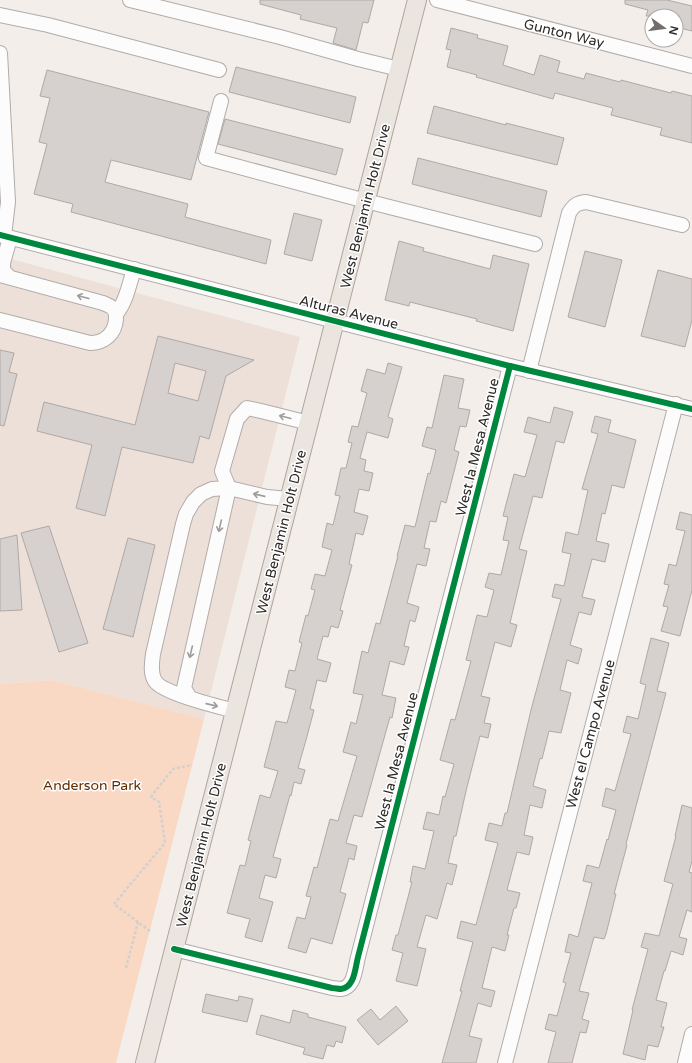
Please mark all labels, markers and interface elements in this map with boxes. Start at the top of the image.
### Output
north arrow [644,8,684,48]
street label: Gunton Way [522,15,606,52]
text: N [666,24,681,36]
street label: West Benjamin Holt Drive [337,122,394,290]
street label: Alturas Avenue [298,292,400,333]
one-way arrow [77,293,90,301]
street label: West la Mesa Avenue [452,376,503,518]
one-way arrow [279,413,292,420]
street label: West Benjamin Holt Drive [253,448,310,616]
one-way arrow [253,490,266,498]
one-way arrow [216,519,224,532]
one-way arrow [187,645,195,658]
street label: West el Campo Avenue [562,658,619,811]
street label: West la Mesa Avenue [371,690,422,832]
one-way arrow [205,702,218,710]
street label: West Benjamin Holt Drive [173,761,230,929]
park label: Anderson Park [43,777,142,794]

